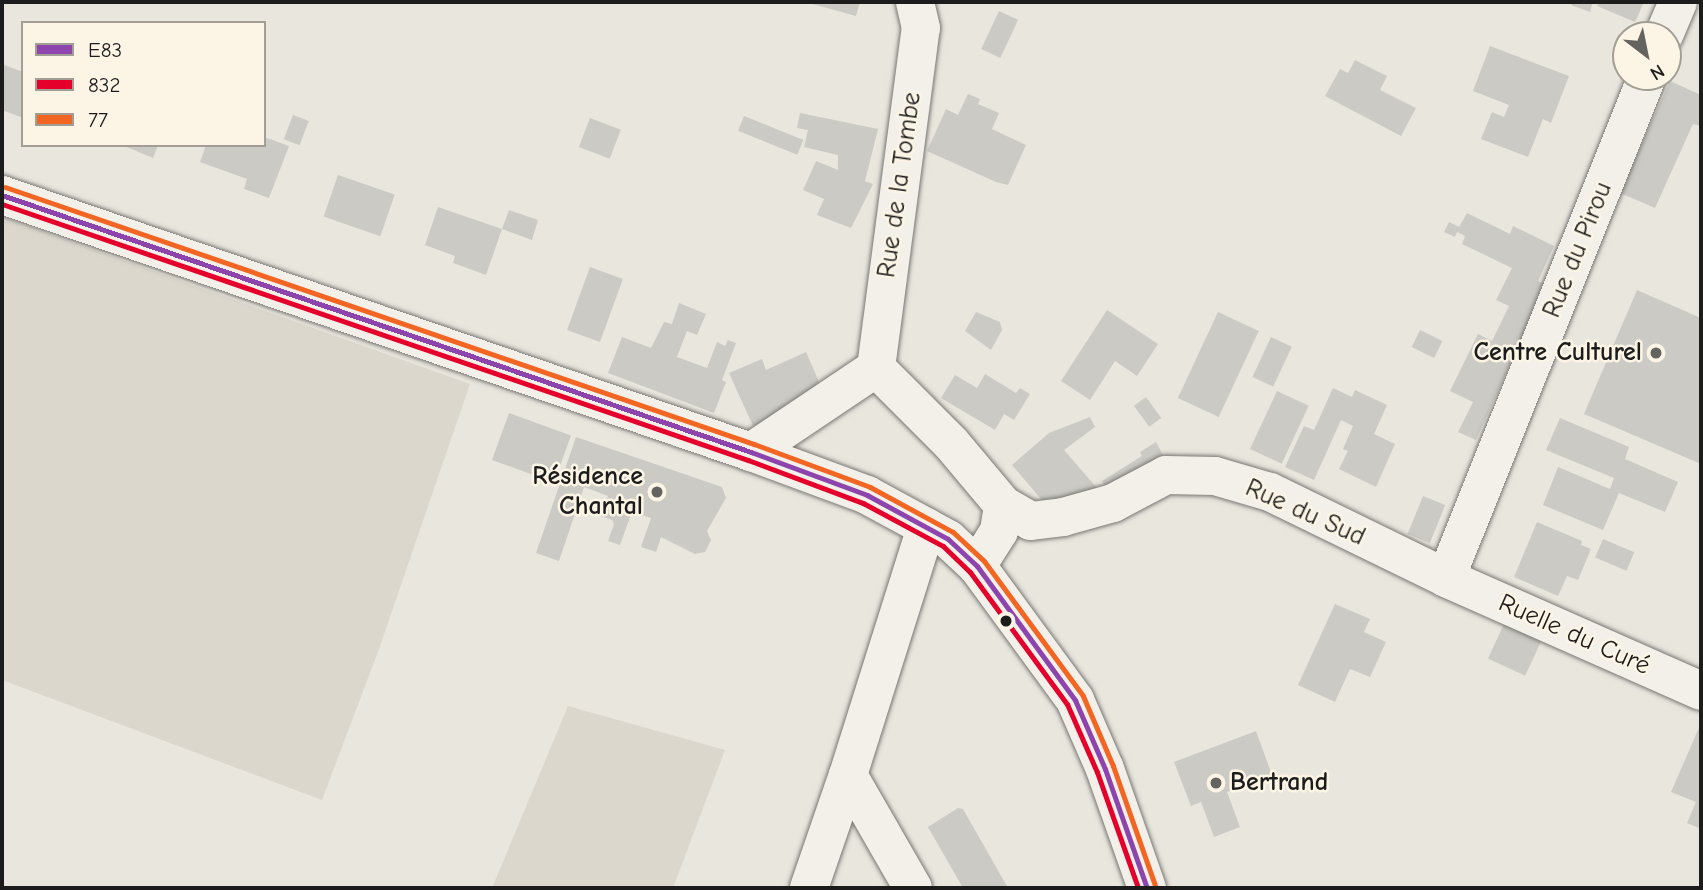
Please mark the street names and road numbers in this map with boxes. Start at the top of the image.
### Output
street label: Rue de la Tombe [872,90,928,280]
street label: Rue du Pirou [1537,178,1619,322]
street label: Rue du Sud [1240,473,1370,553]
street label: Ruelle du Curé [1493,588,1655,682]

